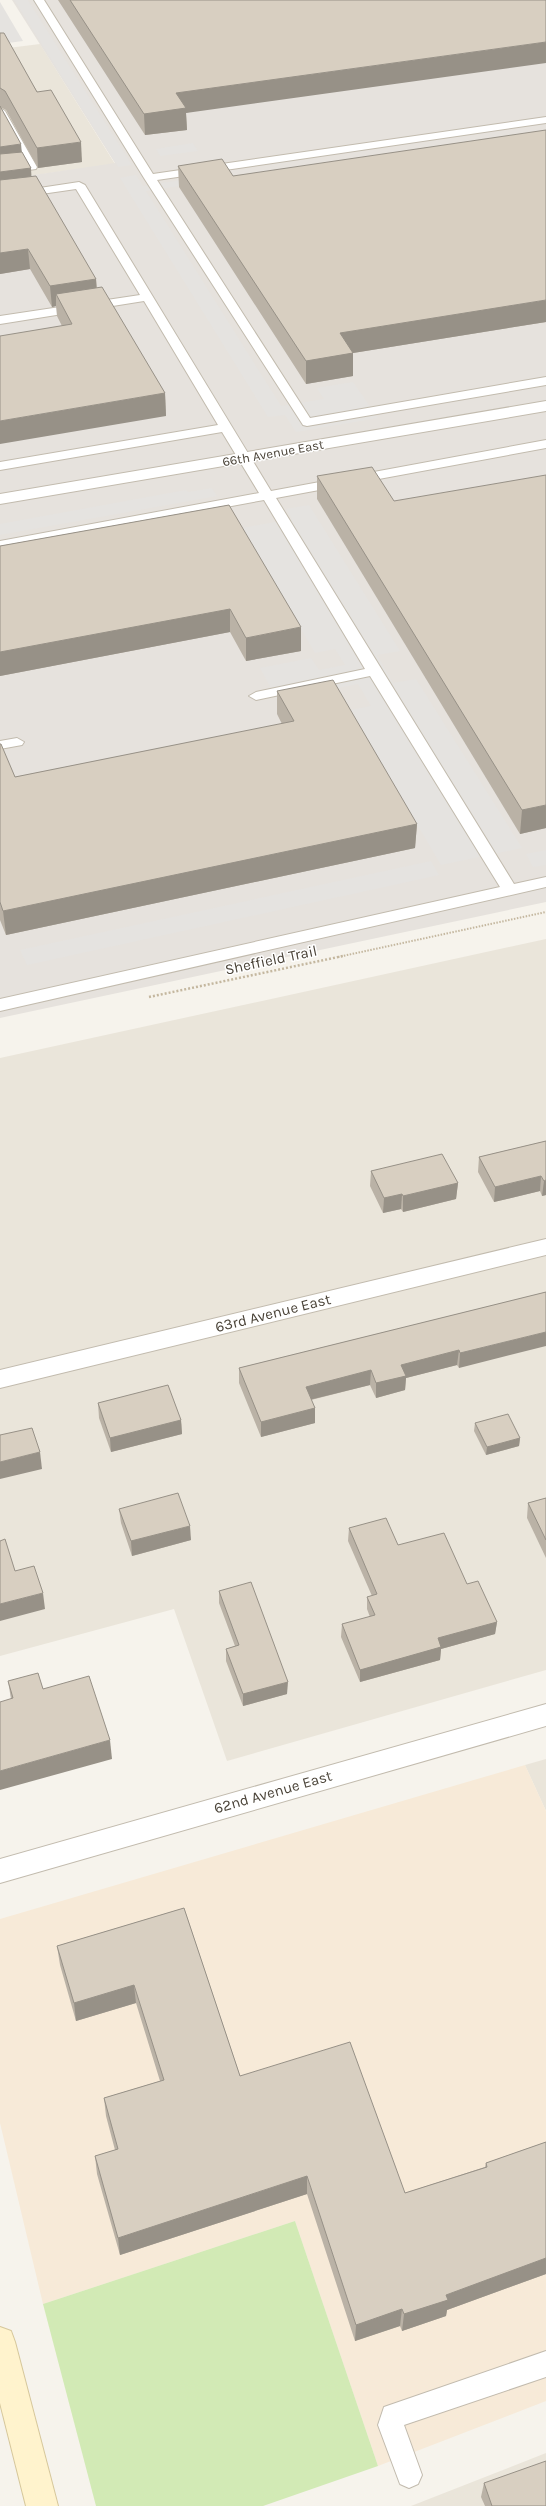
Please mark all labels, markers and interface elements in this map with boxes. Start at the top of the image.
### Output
street label: 66th Avenue East [221,437,325,469]
street label: Sheffield Trail [223,941,319,979]
street label: 63rd Avenue East [213,1290,333,1336]
street label: 62nd Avenue East [212,1766,334,1817]

